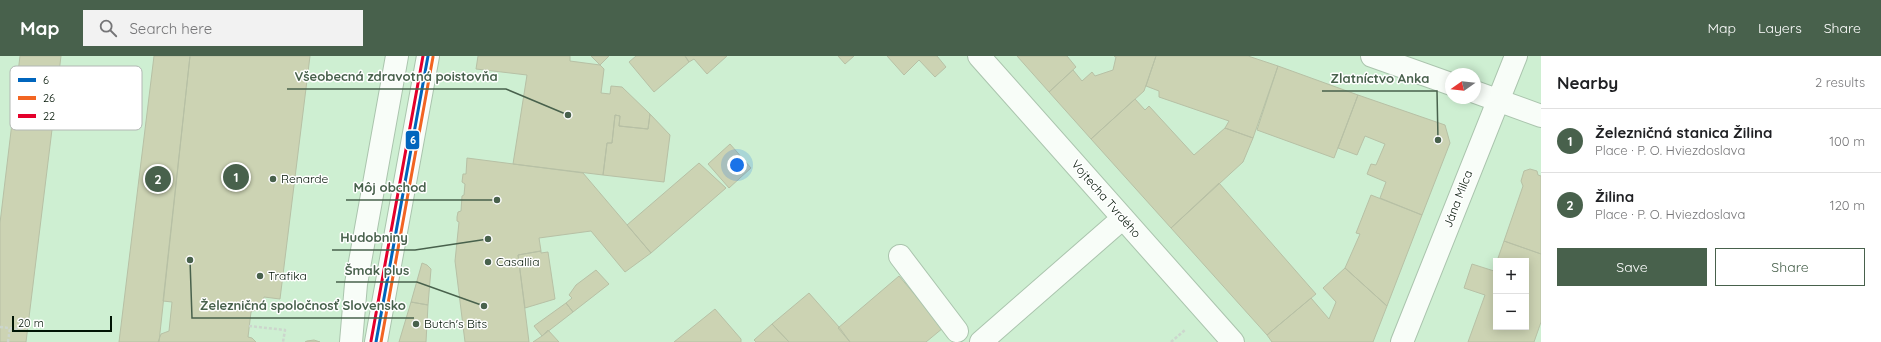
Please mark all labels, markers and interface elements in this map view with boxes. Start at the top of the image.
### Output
search box [83,10,363,46]
text: Map [20,16,59,40]
icon: search [97,17,119,39]
text: Search here [129,19,212,38]
text: Map [1707,19,1736,37]
text: Layers [1758,19,1802,37]
text: Share [1824,19,1861,37]
callout: Všeobecná zdravotná poistovňa [287,64,506,89]
legend [10,66,142,130]
callout: Zlatníctvo Anka [1322,66,1437,91]
text: Všeobecná zdravotná poistovňa [294,68,498,84]
north arrow [1445,68,1481,104]
text: Zlatníctvo Anka [1331,70,1429,86]
text: Nearby [1557,72,1618,93]
text: 6 [43,73,49,87]
text: 2 results [1815,74,1865,90]
text: 26 [43,91,55,105]
text: 22 [43,109,55,123]
text: Železničná stanica Žilina [1595,123,1772,142]
line badge: 6 [405,130,420,150]
text: 6 [410,133,416,147]
text: 1 [1567,133,1573,149]
text: 100 m [1829,133,1865,149]
text: Place · P. O. Hviezdoslava [1595,142,1745,158]
your location [727,155,747,175]
street label: Vojtecha Tvrdého [1068,157,1144,241]
pin: 1 [223,162,249,192]
pin: 2 [145,164,171,194]
street label: Jána Milca [1440,168,1475,230]
place label: Renarde [281,171,329,186]
marker: Renarde [268,174,278,184]
callout: Môj obchod [346,175,435,200]
text: Môj obchod [354,179,426,195]
text: Žilina [1595,187,1634,206]
text: 2 [1566,197,1574,213]
text: 120 m [1830,197,1865,213]
text: Place · P. O. Hviezdoslava [1595,206,1745,222]
callout: Hudobniny [332,225,415,250]
text: Hudobniny [340,229,408,245]
button: Save [1557,248,1707,286]
button: Share [1715,248,1865,286]
place label: Casallia [496,254,539,269]
callout: Šmak plus [336,257,417,282]
marker: Casallia [483,257,493,267]
map controls [1493,258,1529,330]
button: + [1493,258,1529,294]
text: Šmak plus [345,262,409,278]
place label: Trafika [268,268,307,283]
marker: Trafika [255,271,265,281]
callout: Železničná spoločnosť Slovensko [192,293,414,318]
button: − [1493,294,1529,330]
text: Železničná spoločnosť Slovensko [200,297,406,313]
scale bar [12,314,112,333]
text: 20 m [18,316,44,330]
place label: Butch's Bits [424,316,488,331]
marker: Butch's Bits [411,319,421,329]

